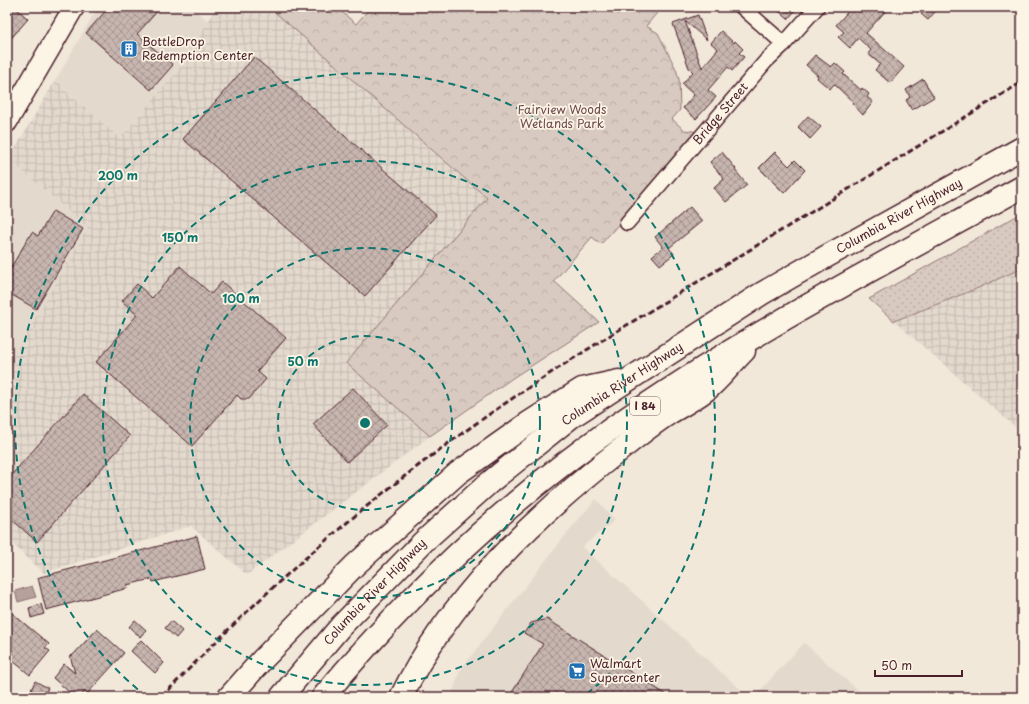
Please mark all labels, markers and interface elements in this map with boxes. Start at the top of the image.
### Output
place label: BottleDrop Redemption Center [142,32,253,64]
building icon: BottleDrop Redemption Center [119,39,139,59]
street label: Bridge Street [688,78,752,148]
park label: Fairview Woods Wetlands Park [517,100,607,132]
text: 200 m [98,166,138,184]
street label: Columbia River Highway [832,173,965,257]
text: 150 m [162,228,198,246]
text: 100 m [222,289,260,307]
street label: Columbia River Highway [557,337,686,429]
text: 50 m [287,352,319,370]
road number: I 84 [630,397,660,415]
centre of rings [358,416,372,430]
street label: Columbia River Highway [319,534,430,648]
scale bar [875,652,962,678]
place label: Walmart Supercenter [590,654,660,686]
text: 50 m [881,656,912,674]
supermarket icon: Walmart Supercenter [567,661,587,681]

